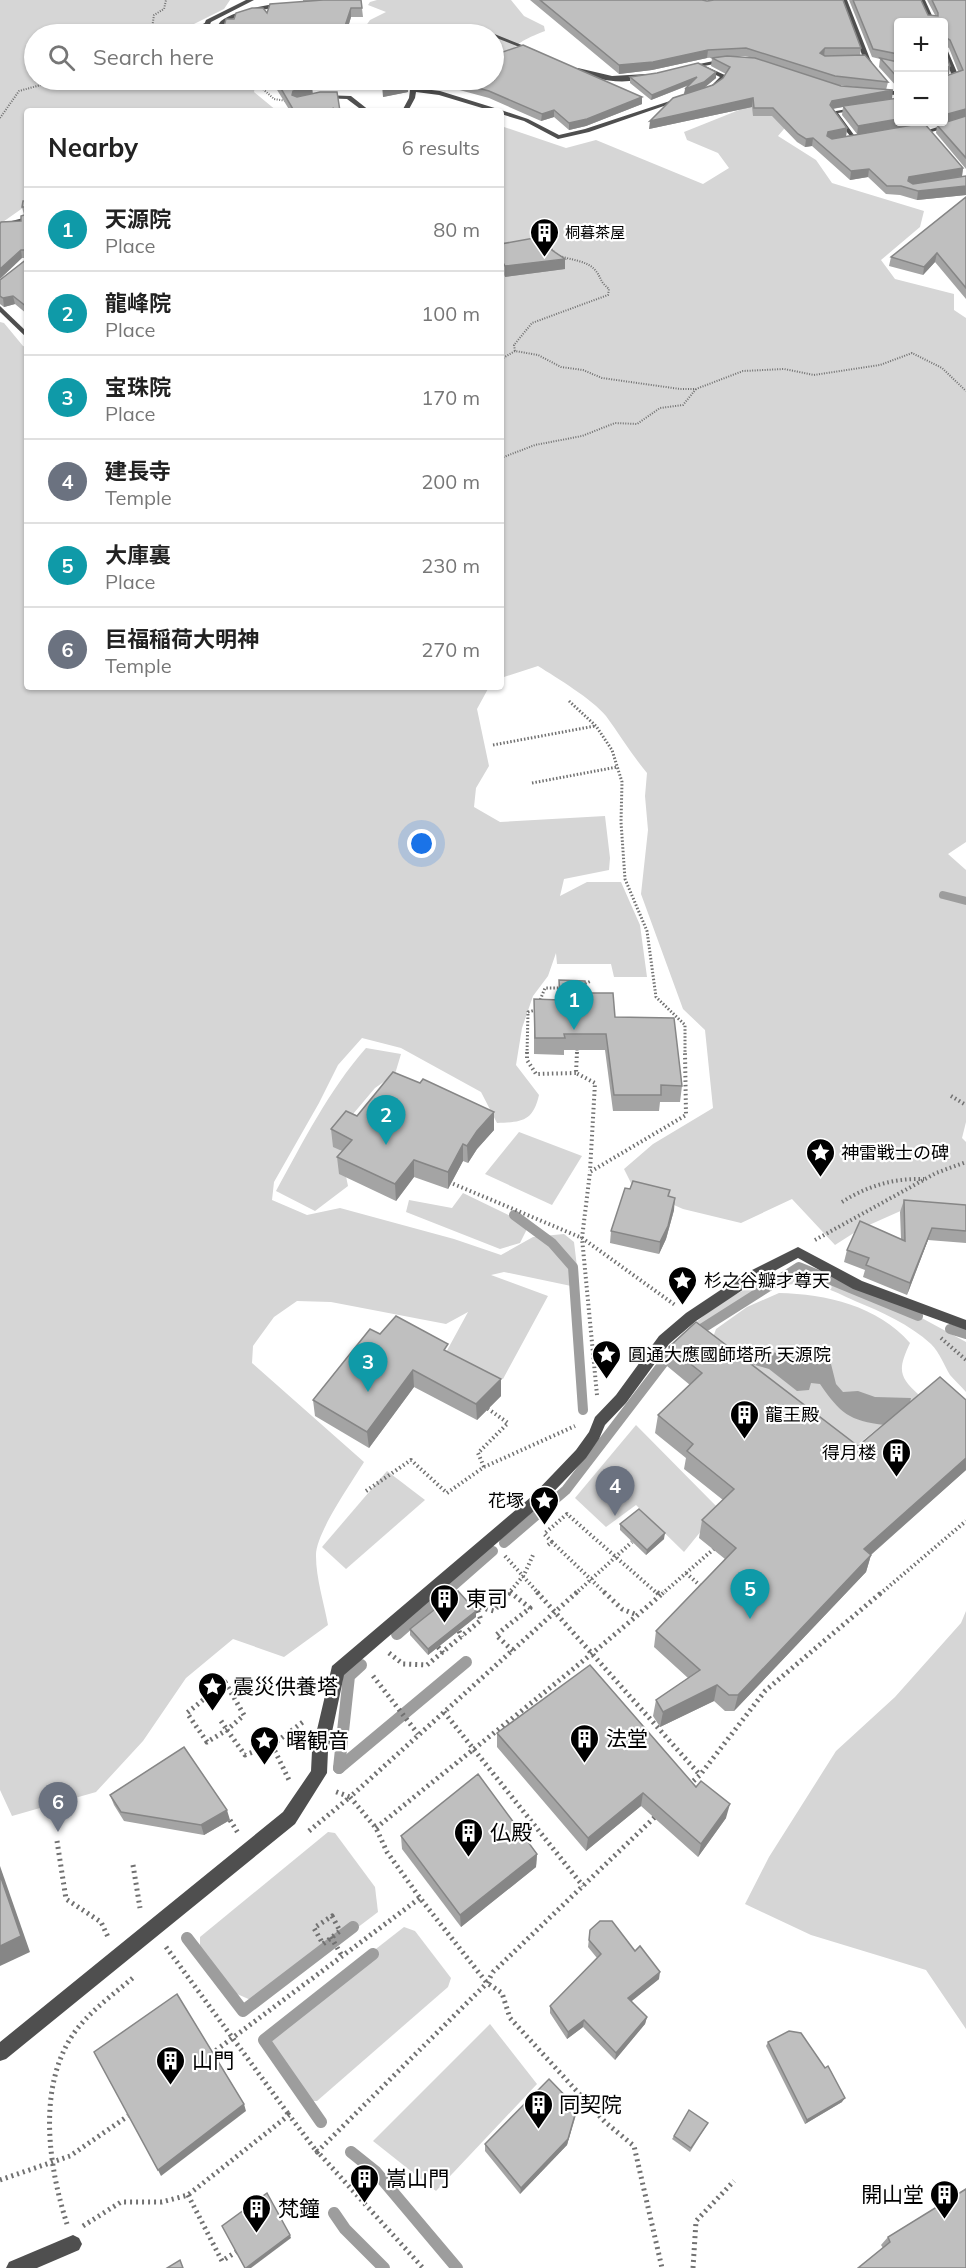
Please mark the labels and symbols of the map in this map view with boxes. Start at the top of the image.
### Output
building icon: 桐暮茶屋 [528,216,560,258]
place label: 桐暮茶屋 [565,223,625,242]
your location [407,829,436,858]
pin: 1 [554,980,594,1030]
pin: 2 [366,1096,406,1145]
place icon: 神雷戦士の碑 [804,1136,836,1178]
place label: 神雷戦士の碑 [841,1141,949,1164]
place icon: 杉之谷瓣才尊天 [667,1264,699,1306]
place label: 杉之谷瓣才尊天 [704,1269,830,1292]
place icon: 圓通大應國師塔所 天源院 [591,1338,623,1380]
pin: 3 [348,1342,388,1392]
place label: 圓通大應國師塔所 天源院 [628,1343,831,1366]
building icon: 龍王殿 [728,1398,760,1440]
place label: 龍王殿 [765,1403,819,1426]
building icon: 得月楼 [881,1436,913,1478]
place label: 得月楼 [822,1441,876,1464]
pin: 4 [596,1466,634,1516]
place icon: 花塚 [529,1484,561,1526]
place label: 花塚 [488,1489,524,1512]
pin: 5 [730,1570,770,1619]
building icon: 東司 [429,1582,461,1624]
place label: 東司 [466,1585,508,1611]
place icon: 震災供養塔 [196,1670,228,1712]
place label: 震災供養塔 [233,1673,338,1699]
building icon: 法堂 [569,1722,601,1764]
place icon: 曙観音 [249,1724,281,1766]
place label: 法堂 [606,1725,648,1751]
place label: 曙観音 [286,1727,349,1753]
pin: 6 [38,1782,78,1832]
building icon: 仏殿 [453,1816,485,1858]
place label: 仏殿 [490,1819,532,1845]
building icon: 山門 [155,2044,187,2086]
place label: 山門 [192,2047,234,2073]
building icon: 同契院 [522,2088,554,2130]
place label: 同契院 [559,2091,622,2117]
building icon: 嵩山門 [349,2162,381,2204]
place label: 嵩山門 [386,2165,449,2191]
building icon: 開山堂 [929,2178,961,2220]
place label: 開山堂 [861,2181,924,2207]
building icon: 梵鐘 [241,2192,273,2234]
place label: 梵鐘 [278,2195,320,2221]

